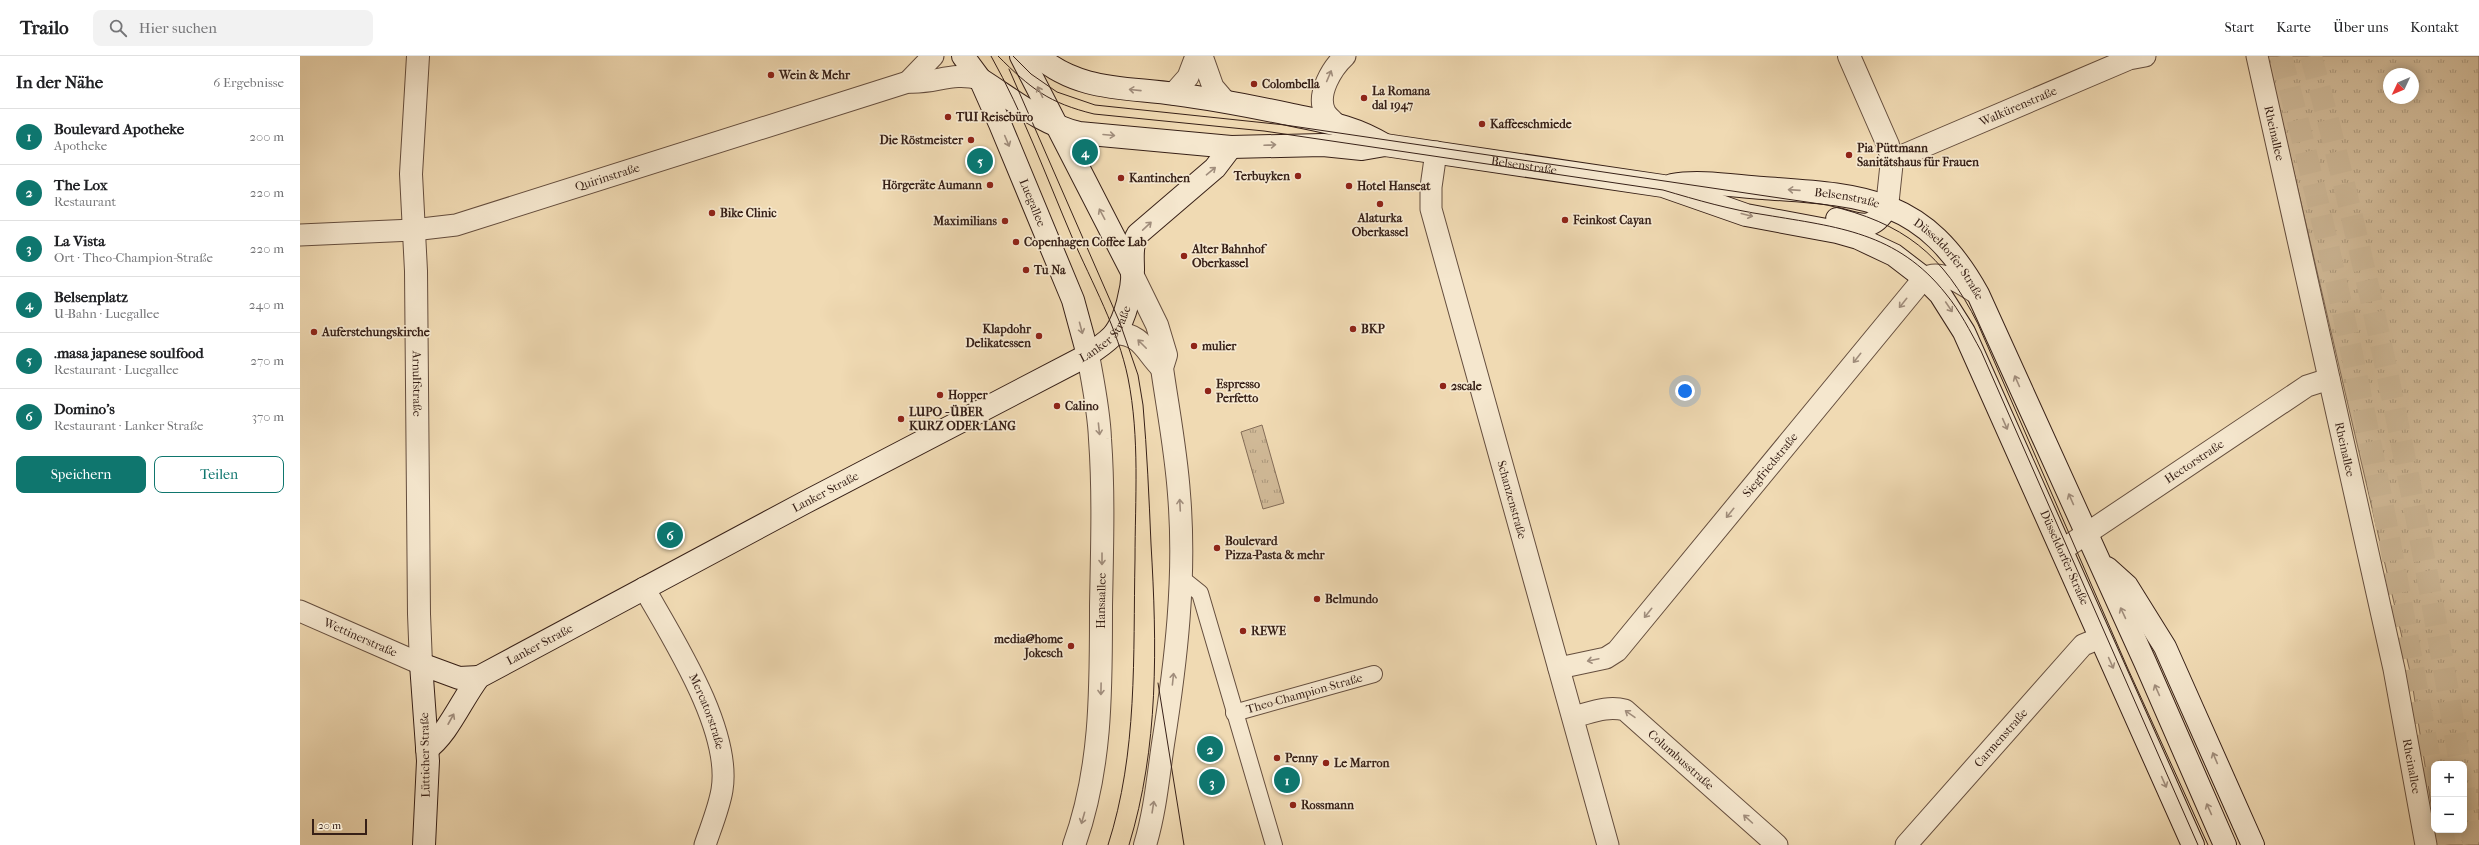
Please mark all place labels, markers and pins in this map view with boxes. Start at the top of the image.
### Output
place label: Wein & Mehr [778,68,851,82]
marker: Wein & Mehr [766,70,776,80]
place label: Colombella [1262,77,1320,91]
marker: Colombella [1249,79,1259,89]
place label: La Romana dal 1947 [1372,84,1430,113]
marker: La Romana dal 1947 [1359,93,1369,103]
place label: TUI Reisebüro [955,110,1033,124]
marker: TUI Reisebüro [943,112,953,122]
place label: Kaffeeschmiede [1490,117,1572,131]
marker: Kaffeeschmiede [1477,119,1487,129]
place label: Die Röstmeister [879,133,964,147]
marker: Die Röstmeister [966,135,976,145]
pin: 4 [1072,137,1098,167]
place label: Pia Püttmann Sanitätshaus für Frauen [1857,141,1980,169]
pin: 5 [967,146,993,176]
marker: Pia Püttmann Sanitätshaus für Frauen [1844,150,1854,160]
place label: Terbuyken [1233,169,1291,184]
place label: Kantinchen [1129,171,1191,185]
marker: Terbuyken [1293,171,1303,181]
marker: Kantinchen [1116,173,1126,183]
place label: Hörgeräte Aumann [882,178,983,193]
place label: Hotel Hanseat [1357,179,1431,193]
marker: Hörgeräte Aumann [985,180,995,190]
marker: Hotel Hanseat [1344,181,1354,191]
marker: Alaturka Oberkassel [1375,199,1385,209]
place label: Bike Clinic [720,206,777,220]
marker: Bike Clinic [707,208,717,218]
place label: Alaturka Oberkassel [1352,211,1409,239]
place label: Feinkost Cayan [1572,213,1652,228]
place label: Maximilians [932,214,998,228]
marker: Feinkost Cayan [1560,215,1570,225]
marker: Maximilians [1000,216,1010,226]
place label: Copenhagen Coffee Lab [1024,235,1147,250]
marker: Copenhagen Coffee Lab [1011,237,1021,247]
place label: Alter Bahnhof Oberkassel [1191,242,1268,270]
marker: Alter Bahnhof Oberkassel [1179,251,1189,261]
place label: Tu Na [1033,263,1066,277]
marker: Tu Na [1021,265,1031,275]
place label: Klapdohr Delikatessen [965,322,1032,350]
place label: BKP [1361,322,1385,336]
marker: BKP [1348,324,1358,334]
place label: Auferstehungskirche [321,325,430,340]
marker: Auferstehungskirche [309,327,319,337]
marker: Klapdohr Delikatessen [1034,331,1044,341]
place label: mulier [1201,339,1237,353]
marker: mulier [1189,341,1199,351]
place label: Espresso Perfetto [1216,377,1260,405]
place label: 2scale [1451,379,1482,393]
marker: 2scale [1438,381,1448,391]
marker: Espresso Perfetto [1203,386,1213,396]
place label: Hopper [948,388,988,403]
marker: Hopper [935,390,945,400]
place label: Calino [1065,399,1099,413]
marker: Calino [1052,401,1062,411]
place label: LUPO - ÜBER KURZ ODER LANG [909,404,1016,433]
marker: LUPO - ÜBER KURZ ODER LANG [896,414,906,424]
pin: 6 [657,520,683,550]
place label: Boulevard Pizza-Pasta & mehr [1225,534,1326,562]
marker: Boulevard Pizza-Pasta & mehr [1212,543,1222,553]
place label: Belmundo [1325,592,1378,606]
marker: Belmundo [1312,594,1322,604]
place label: REWE [1251,624,1287,638]
marker: REWE [1238,626,1248,636]
place label: media@home Jokesch [993,632,1063,661]
marker: media@home Jokesch [1066,641,1076,651]
pin: 2 [1197,734,1223,764]
place label: Penny [1285,751,1318,766]
marker: Penny [1272,753,1282,763]
place label: Le Marron [1334,756,1390,770]
marker: Le Marron [1321,758,1331,768]
pin: 1 [1274,765,1300,795]
pin: 3 [1199,767,1225,797]
place label: Rossmann [1301,798,1355,812]
marker: Rossmann [1288,800,1298,810]

